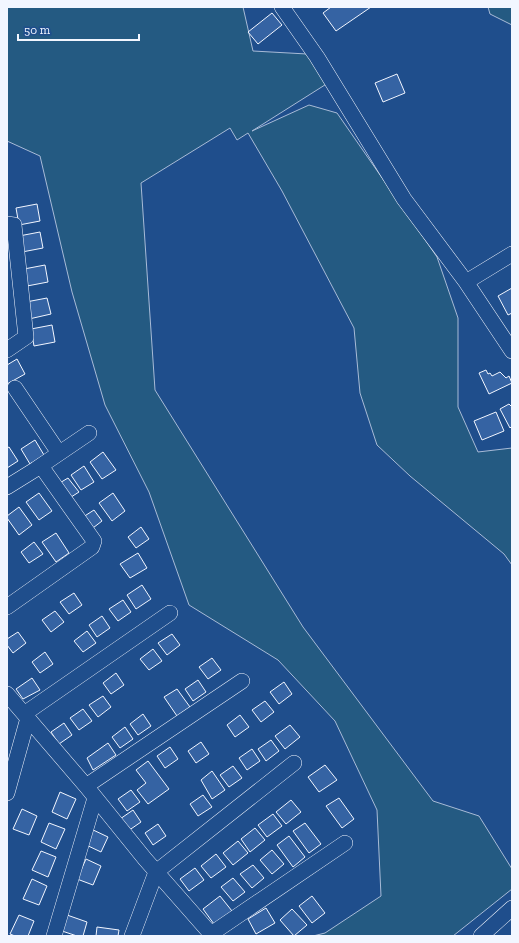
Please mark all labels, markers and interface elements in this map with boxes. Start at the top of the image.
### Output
scale bar [18,16,139,42]
text: 50 m [24,23,51,37]

